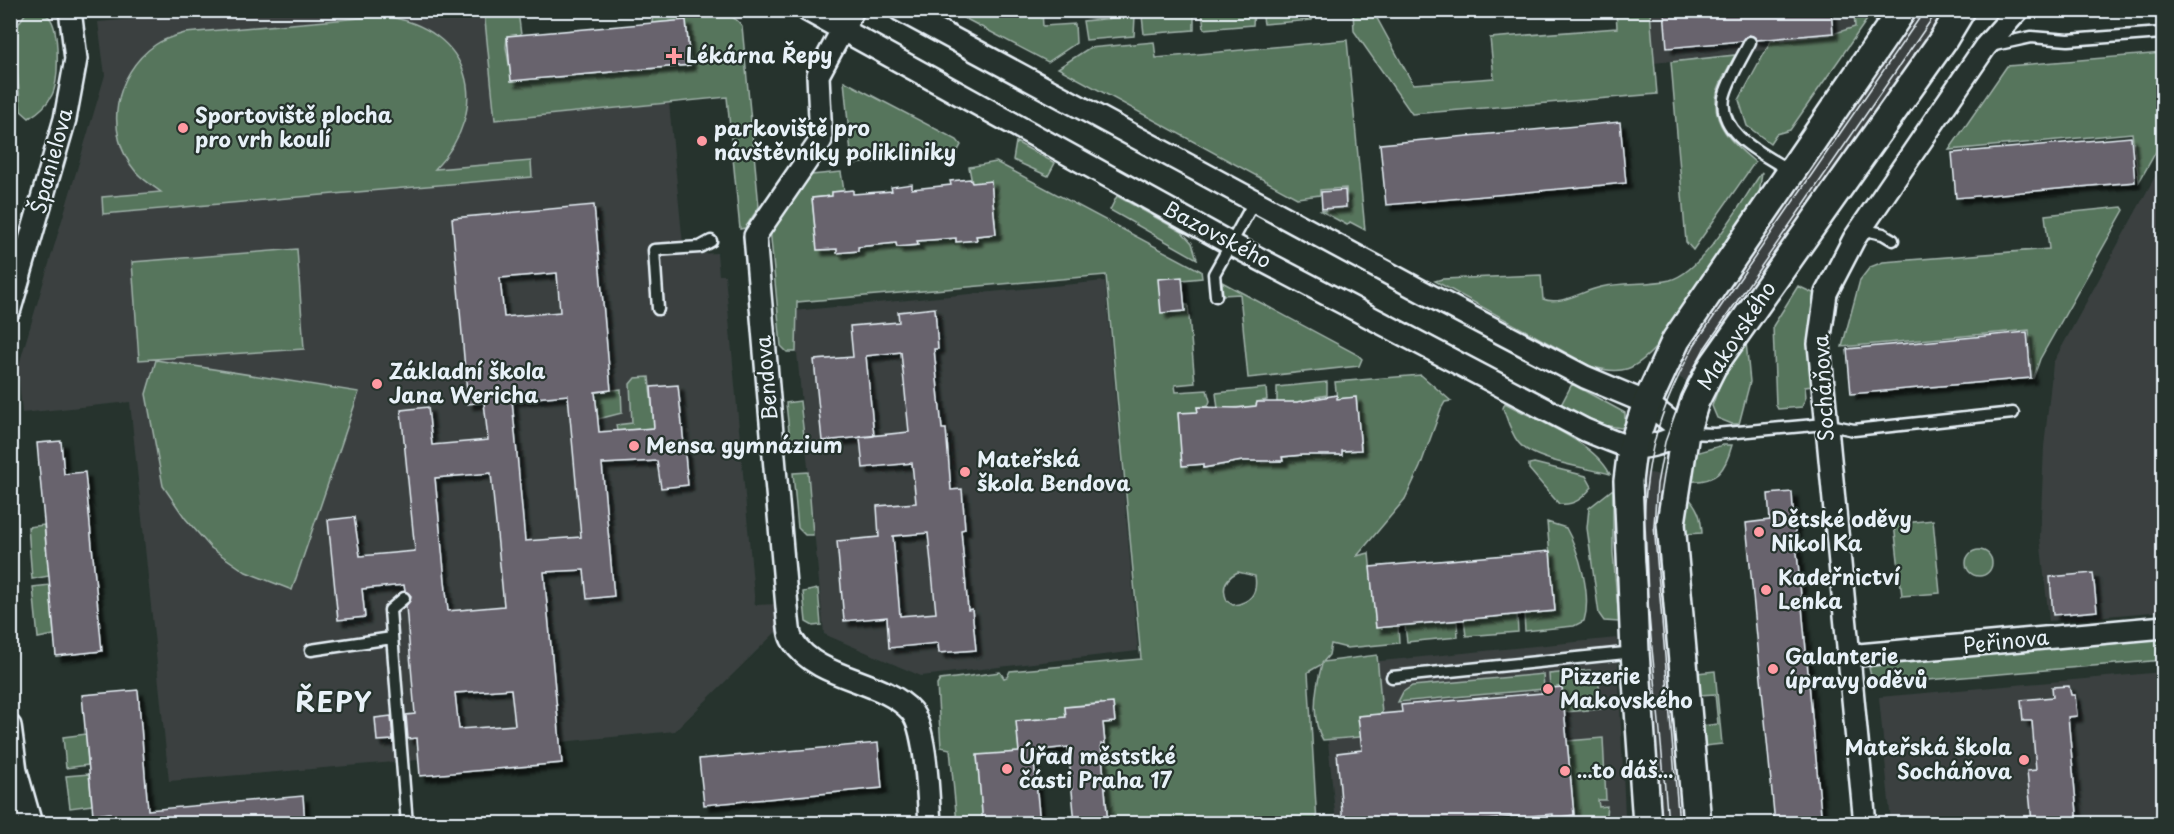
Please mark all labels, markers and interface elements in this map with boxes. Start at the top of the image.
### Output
place label: Lékárna Řepy [686,38,833,70]
marker: Lékárna Řepy [667,49,681,63]
place label: Sportoviště plocha pro vrh koulí [195,98,392,154]
street label: Španielova [21,104,80,217]
place label: parkoviště pro návštěvníky polikliniky [714,111,956,167]
marker: Sportoviště plocha pro vrh koulí [176,121,190,135]
marker: parkoviště pro návštěvníky polikliniky [695,134,709,148]
street label: Bazovského [1158,191,1278,275]
street label: Makovského [1688,274,1783,396]
street label: Bendova [745,334,785,422]
street label: Socháňova [1803,334,1841,442]
place label: Základní škola Jana Wericha [389,354,545,410]
marker: Základní škola Jana Wericha [370,377,384,391]
place label: Mensa gymnázium [646,428,843,460]
marker: Mensa gymnázium [627,439,641,453]
place label: Mateřská škola Bendova [977,442,1131,498]
marker: Mateřská škola Bendova [958,465,972,479]
place label: Dětské oděvy Nikol Ka [1771,502,1912,558]
marker: Dětské oděvy Nikol Ka [1752,525,1766,539]
place label: Kadeřnictví Lenka [1778,560,1901,616]
marker: Kadeřnictví Lenka [1759,583,1773,597]
street label: Peřinova [1961,620,2050,660]
place label: Galanterie úpravy oděvů [1785,639,1928,695]
place label: Pizzerie Makovského [1560,659,1693,715]
marker: Galanterie úpravy oděvů [1766,662,1780,676]
district label: ŘEPY [295,680,373,721]
marker: Pizzerie Makovského [1541,682,1555,696]
place label: Mateřská škola Socháňova [1845,730,2013,786]
place label: Úřad měststké části Praha 17 [1019,739,1176,795]
place label: …to dáš… [1577,753,1673,785]
marker: Mateřská škola Socháňova [2017,753,2031,767]
marker: Úřad měststké části Praha 17 [1000,762,1014,776]
marker: …to dáš… [1558,764,1572,778]

